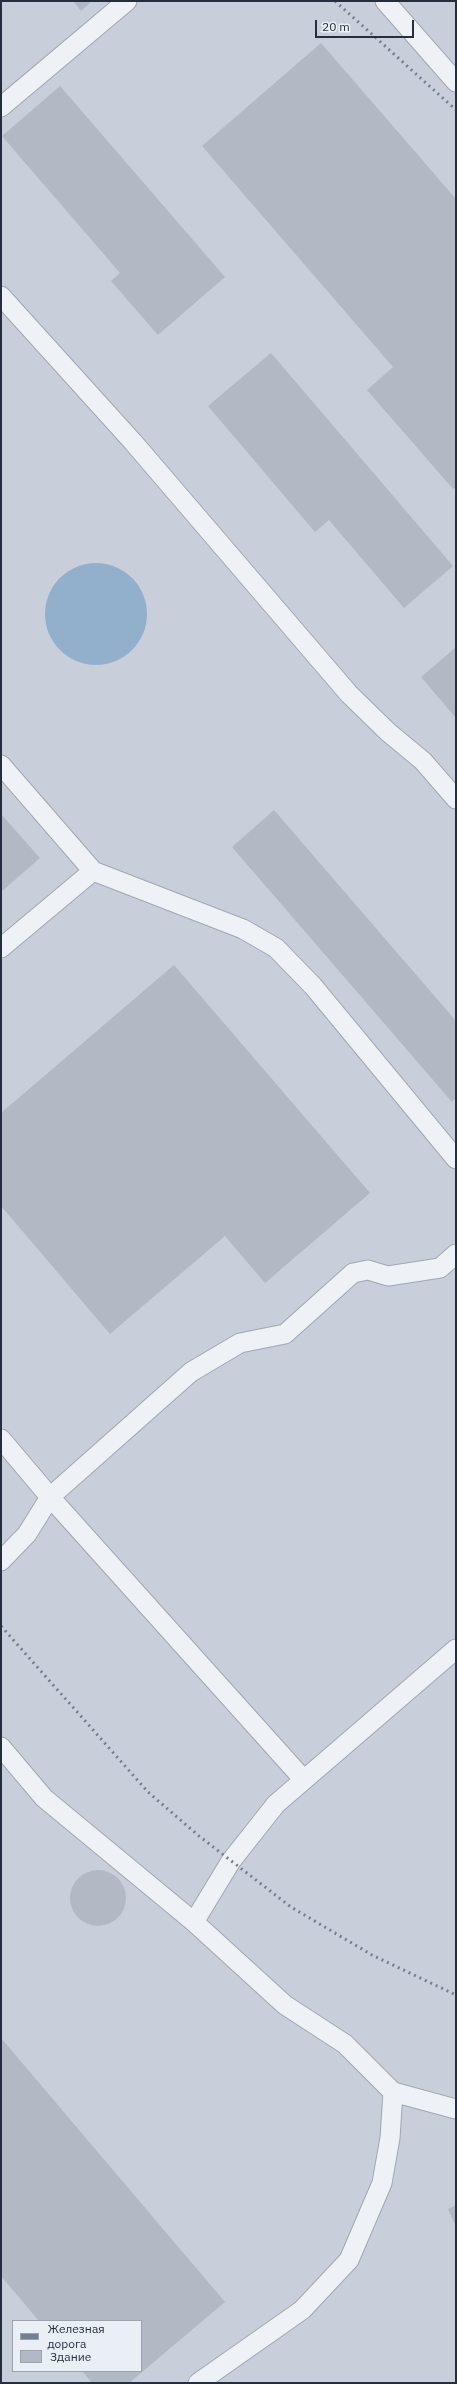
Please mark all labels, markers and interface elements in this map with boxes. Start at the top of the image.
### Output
scale bar [317,12,416,38]
text: 20 m [322,19,350,34]
legend [12,2320,142,2372]
text: Железная дорога [47,2321,105,2351]
text: Здание [50,2349,91,2364]

